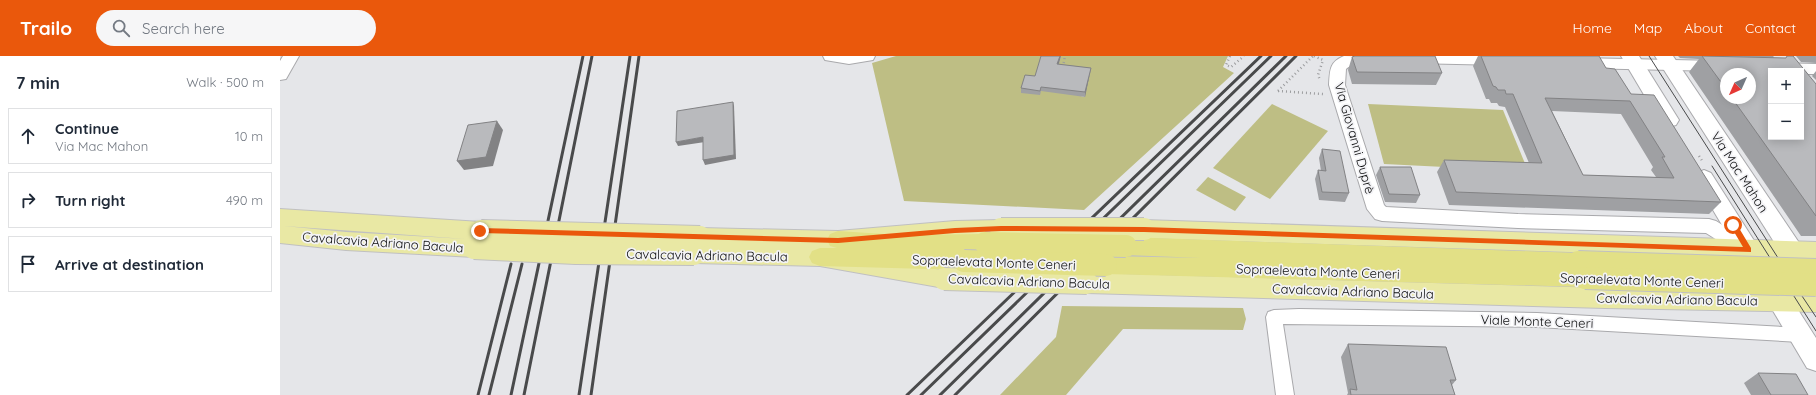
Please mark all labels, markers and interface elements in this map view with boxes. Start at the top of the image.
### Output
search box [96,10,376,46]
text: Trailo [20,16,72,40]
icon: search [110,17,132,39]
text: Search here [142,19,225,38]
text: Home [1573,19,1612,37]
text: Map [1634,19,1662,37]
text: About [1684,19,1723,37]
text: Contact [1745,19,1796,37]
north arrow [1720,68,1756,104]
map controls [1768,68,1804,140]
button: + [1768,68,1804,104]
text: 7 min [16,72,60,93]
text: Walk · 500 m [186,74,264,90]
street label: Via Giovanni Duprè [1331,80,1379,196]
button: − [1768,104,1804,140]
text: Continue [55,119,119,138]
icon: ahead [17,125,39,147]
text: 10 m [235,128,263,144]
street label: Via Mac Mahon [1708,129,1772,215]
text: Via Mac Mahon [55,138,148,154]
icon: right [17,189,39,211]
text: Turn right [55,191,126,210]
text: 490 m [226,192,263,208]
route start [1724,216,1742,234]
route end [471,222,489,240]
street label: Cavalcavia Adriano Bacula [302,228,464,256]
street label: Cavalcavia Adriano Bacula [626,246,788,264]
street label: Sopraelevata Monte Ceneri [912,251,1076,273]
icon: arrive [17,253,39,275]
text: Arrive at destination [55,255,204,274]
street label: Sopraelevata Monte Ceneri [1236,260,1400,282]
street label: Sopraelevata Monte Ceneri [1560,269,1724,291]
street label: Cavalcavia Adriano Bacula [948,270,1110,292]
street label: Cavalcavia Adriano Bacula [1272,280,1434,302]
street label: Cavalcavia Adriano Bacula [1596,290,1758,308]
street label: Viale Monte Ceneri [1480,311,1594,331]

